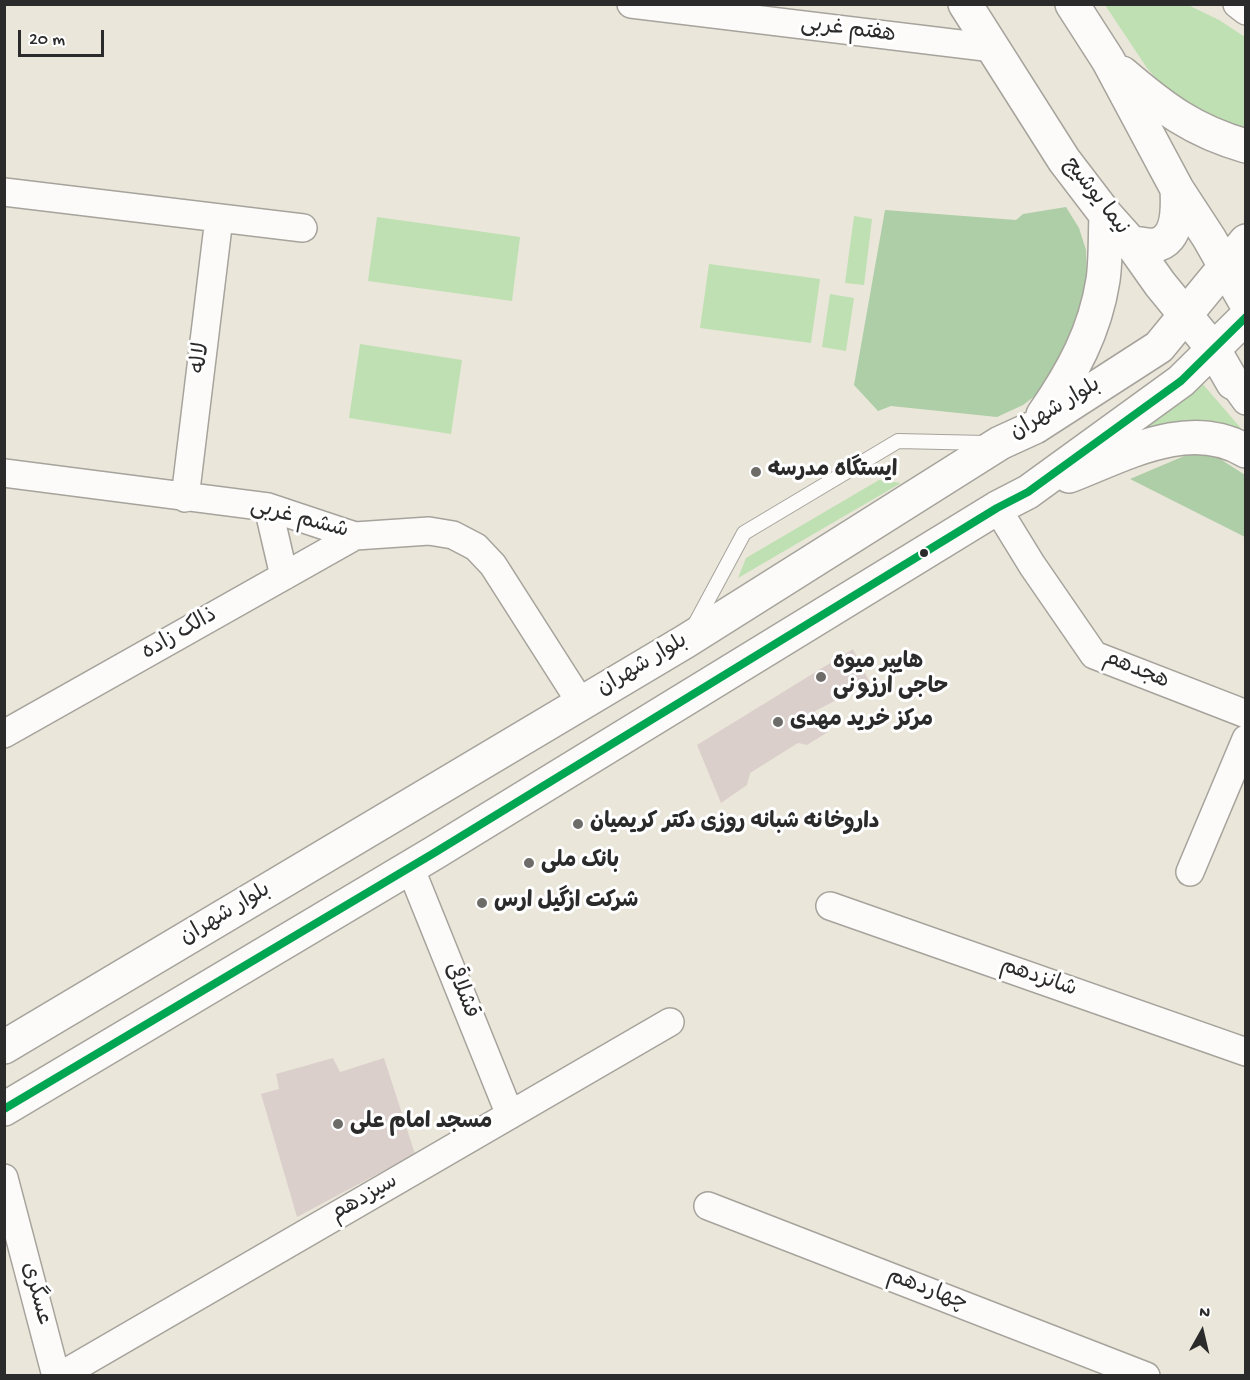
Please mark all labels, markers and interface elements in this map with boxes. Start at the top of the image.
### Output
street label: هفتم غربی [799,12,897,50]
scale bar [21,18,106,56]
text: 20 m [29,30,65,51]
street label: نیما یوشیج [1056,153,1134,241]
street label: لاله [187,341,217,375]
street label: بلوار شهران [1006,373,1106,447]
place label: ایستگاه مدرسه [768,459,897,485]
marker: ایستگاه مدرسه [749,465,763,479]
street label: ششم غربی [247,494,351,546]
unlabelled marker [918,547,930,559]
street label: ذالک زاده [138,603,222,667]
street label: بلوار شهران [593,629,693,703]
street label: هجدهم [1099,646,1173,696]
place label: هایپر میوه حاجی ارزونی [833,651,948,702]
marker: هایپر میوه حاجی ارزونی [814,670,828,684]
place label: مرکز خرید مهدی [790,709,933,735]
marker: مرکز خرید مهدی [771,715,785,729]
place label: داروخانه شبانه روزی دکتر کریمیان [590,811,880,837]
marker: داروخانه شبانه روزی دکتر کریمیان [571,817,585,831]
place label: بانک ملی [541,850,619,876]
marker: بانک ملی [522,856,536,870]
street label: بلوار شهران [176,878,276,952]
place label: شرکت ازگیل ارس [494,890,638,916]
marker: شرکت ازگیل ارس [475,896,489,910]
street label: شانزدهم [996,954,1080,1004]
street label: قشلاقی [437,959,483,1023]
place label: مسجد امام علی [350,1111,492,1137]
marker: مسجد امام علی [331,1117,345,1131]
street label: سیزدهم [327,1169,403,1229]
street label: عسگری [14,1260,56,1328]
street label: چهاردهم [883,1264,971,1318]
north arrow [1172,1302,1232,1362]
text: N [1198,1304,1211,1324]

